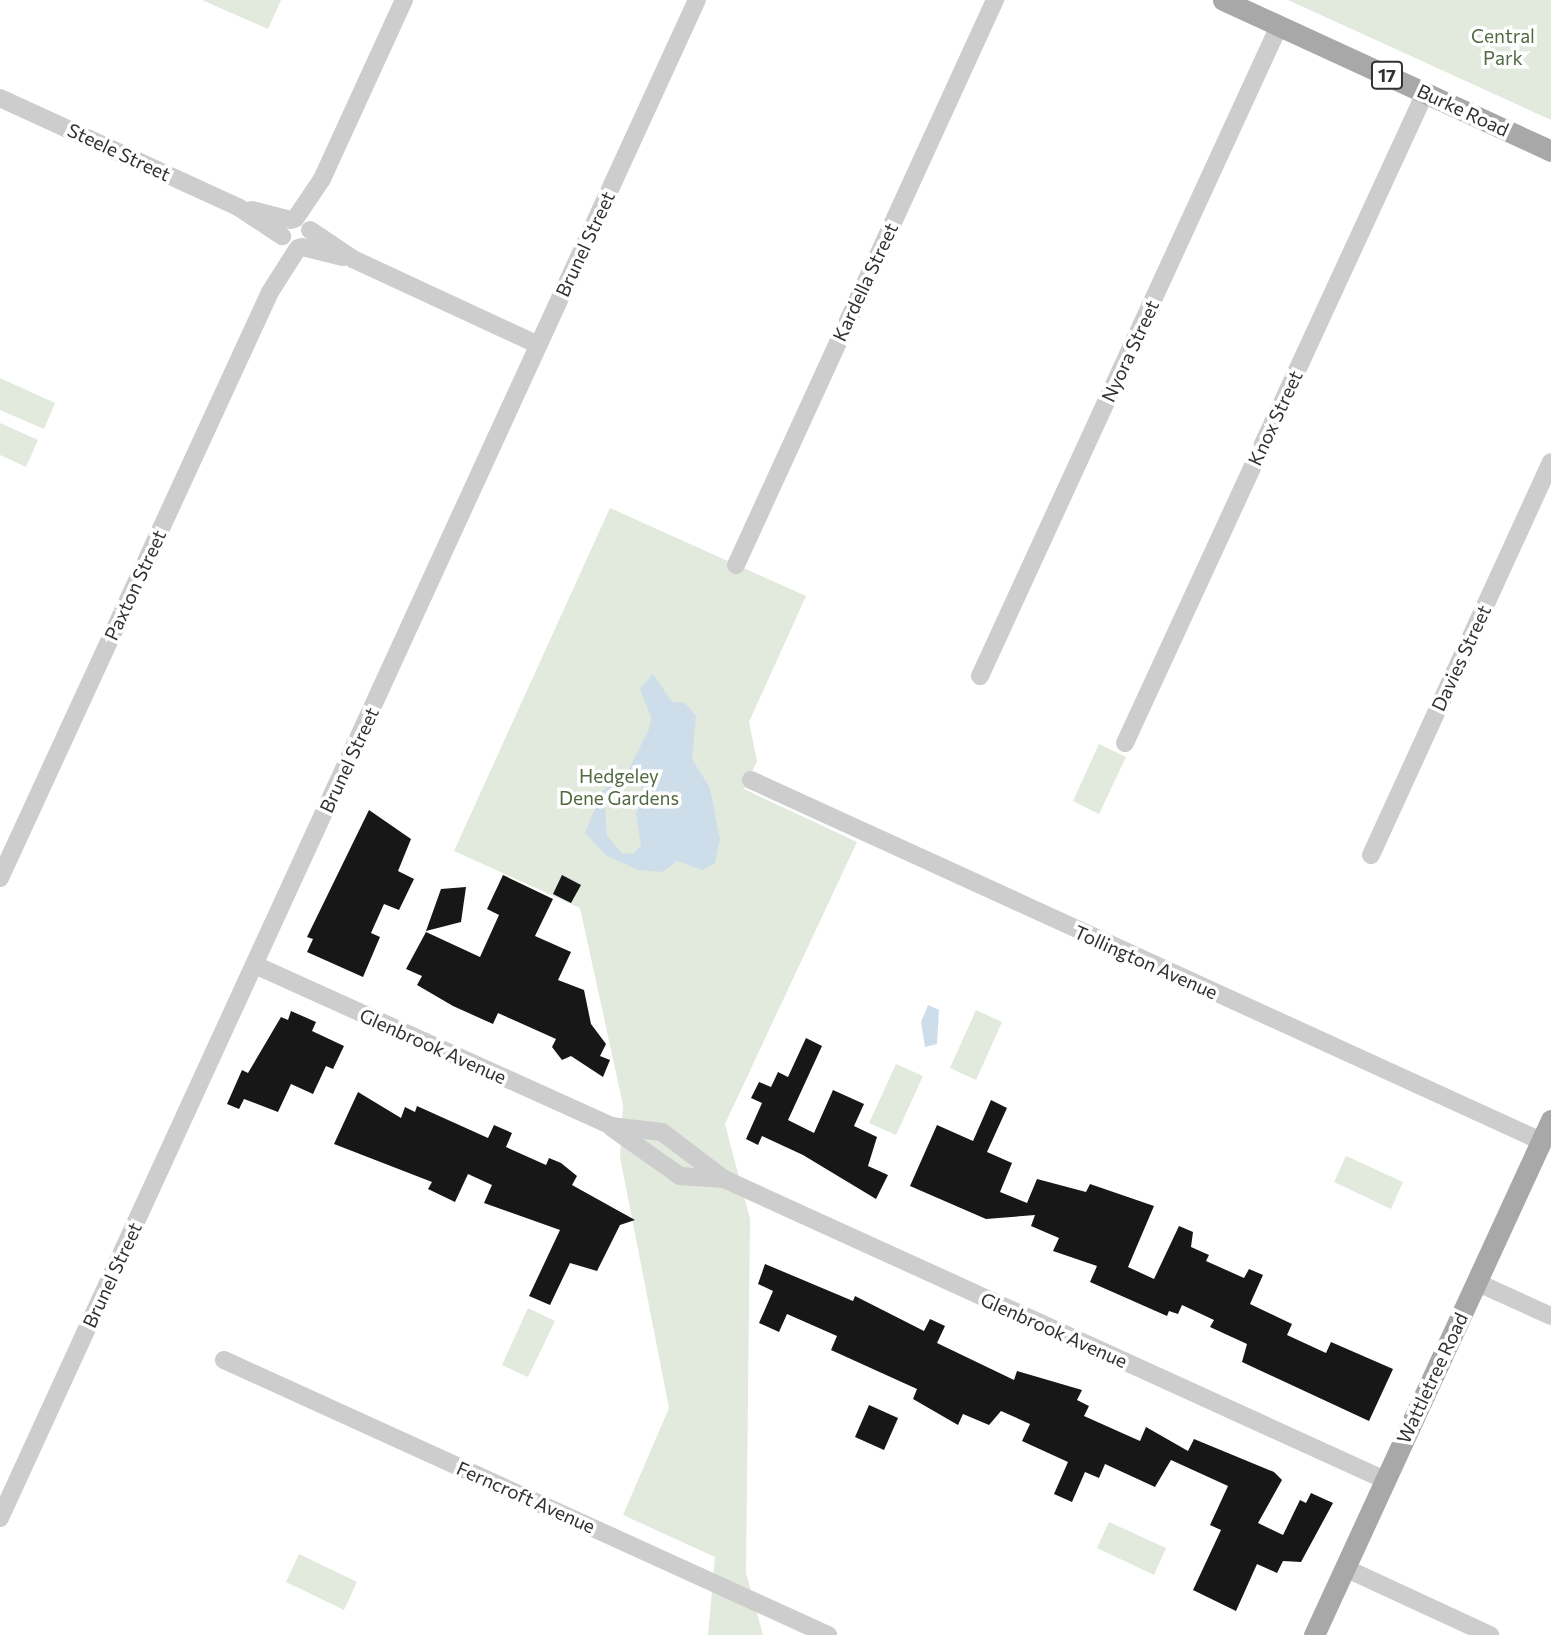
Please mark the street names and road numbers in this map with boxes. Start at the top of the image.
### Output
road number: 17 [1370,60,1404,90]
street label: Burke Road [1414,79,1512,141]
street label: Steele Street [64,118,174,186]
street label: Brunel Street [551,188,619,300]
street label: Kardella Street [828,219,902,345]
street label: Nyora Street [1096,296,1164,406]
street label: Knox Street [1243,367,1307,469]
street label: Paxton Street [99,526,171,644]
street label: Davies Street [1427,601,1495,715]
street label: Brunel Street [315,704,383,816]
street label: Tollington Avenue [1071,920,1221,1004]
street label: Glenbrook Avenue [356,1003,510,1089]
street label: Brunel Street [78,1219,146,1331]
street label: Glenbrook Avenue [977,1287,1131,1373]
street label: Wattletree Road [1392,1309,1472,1447]
street label: Ferncroft Avenue [453,1456,599,1538]

